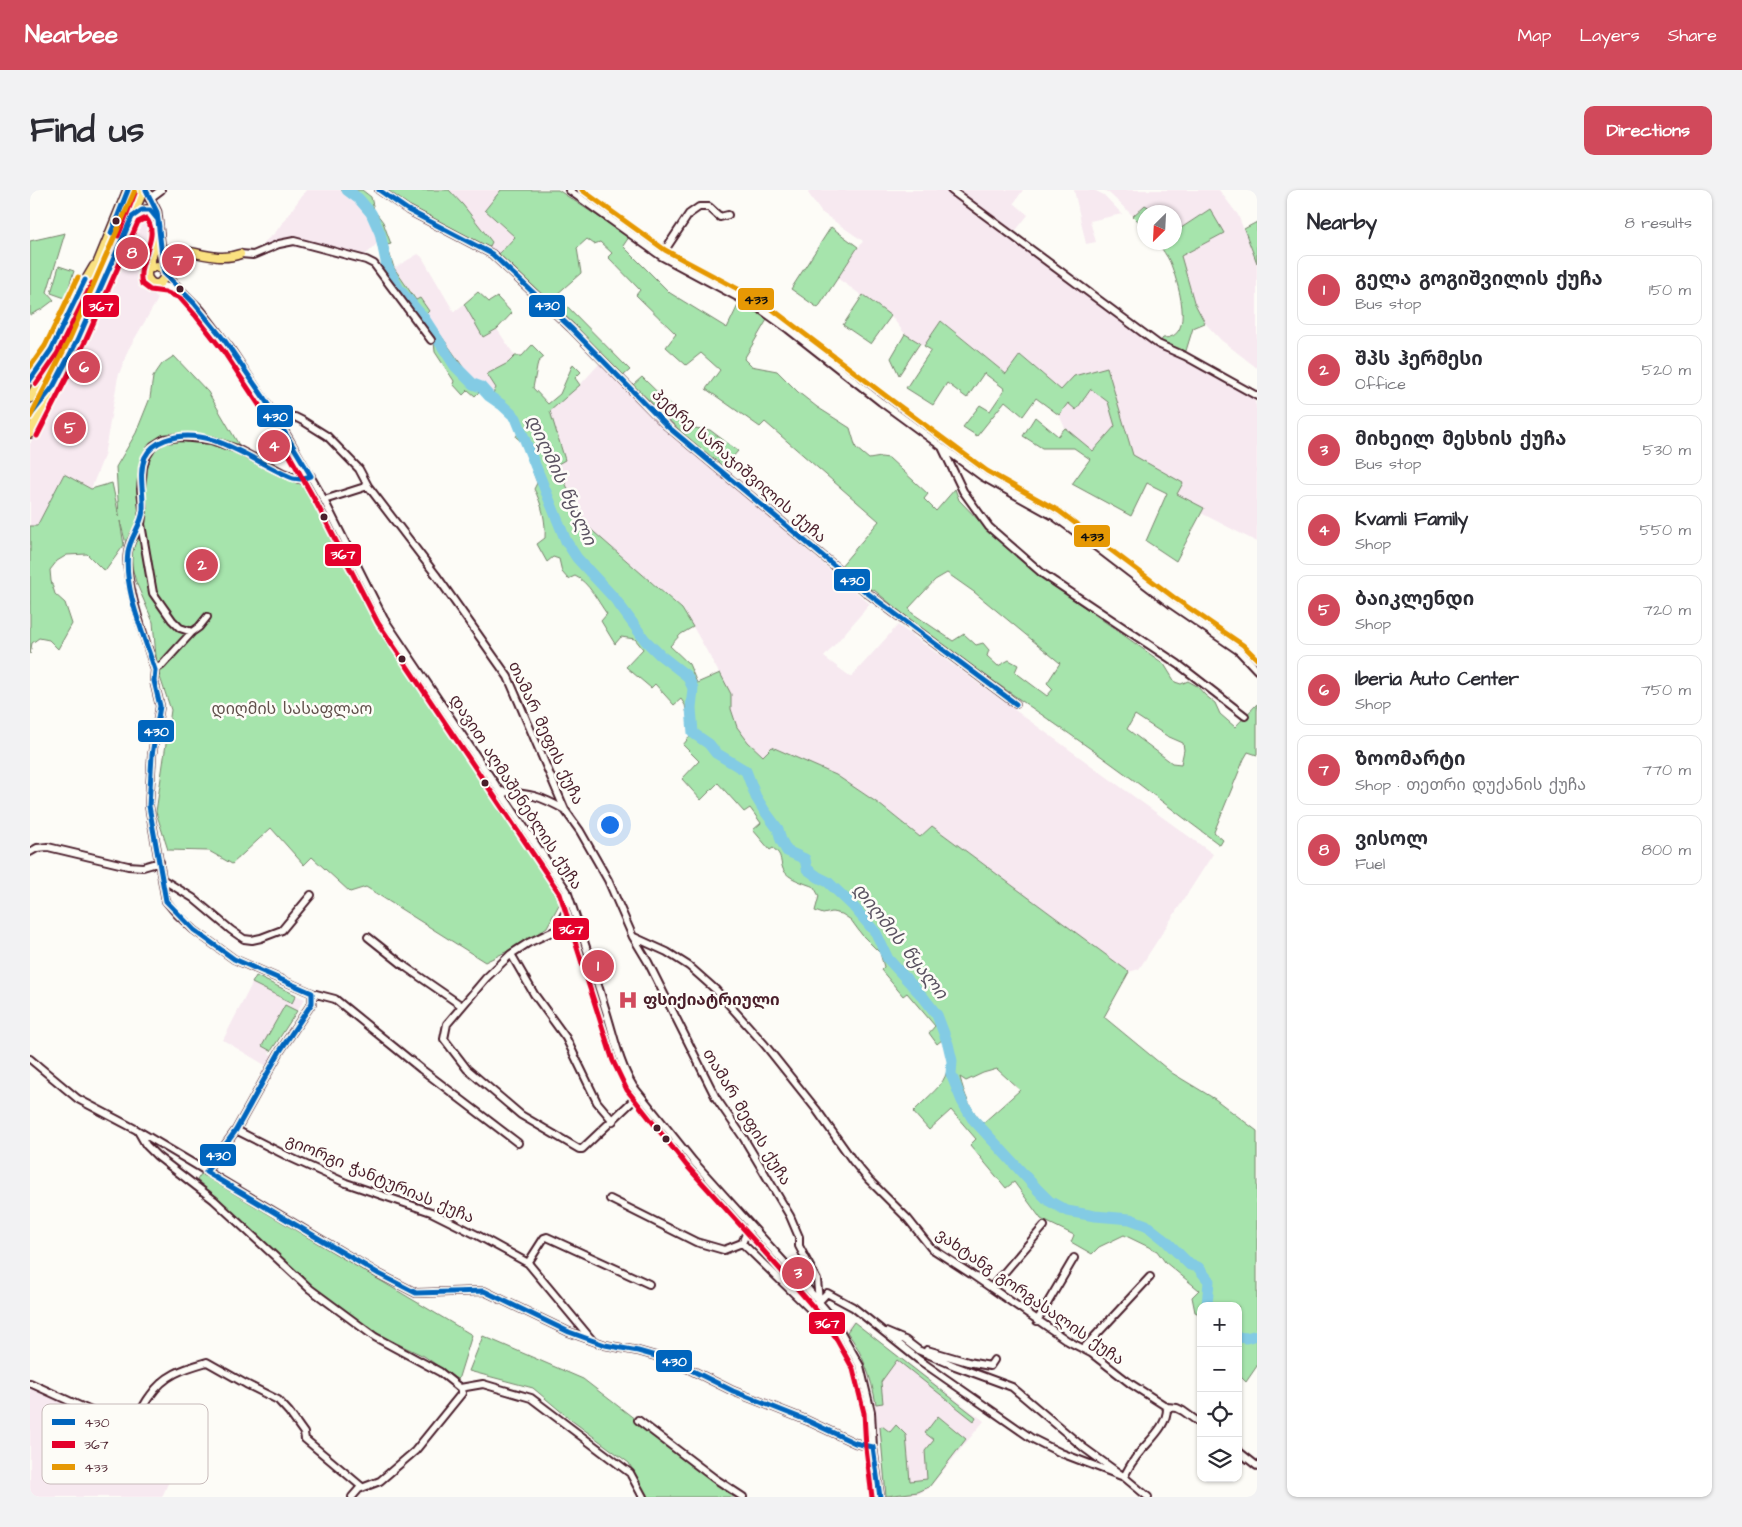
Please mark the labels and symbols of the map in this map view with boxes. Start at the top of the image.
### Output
north arrow [1137,205,1182,250]
unlabelled marker [111,216,121,226]
pin: 8 [116,234,148,272]
pin: 7 [162,241,194,279]
unlabelled marker [175,284,185,294]
line badge: 433 [737,287,775,311]
text: 433 [744,290,769,310]
line badge: 367 [82,294,120,318]
line badge: 430 [528,294,566,318]
text: 430 [534,296,560,316]
text: 367 [88,297,114,317]
pin: 6 [68,348,100,386]
street label: პეტრე სარაჯიშვილის ქუჩა [647,384,831,548]
line badge: 430 [256,404,294,428]
text: 430 [262,407,288,427]
pin: 5 [54,409,86,447]
water label: დიღმის წყალი [520,411,602,550]
pin: 4 [258,427,290,465]
unlabelled marker [319,512,329,522]
line badge: 433 [1073,524,1111,548]
text: 433 [1080,527,1105,547]
line badge: 367 [324,543,362,567]
text: 367 [330,545,356,565]
pin: 2 [186,546,218,584]
line badge: 430 [833,568,871,592]
text: 430 [839,571,865,591]
unlabelled marker [397,654,407,664]
street label: თამარ მეფის ქუჩა [503,658,589,808]
street label: დავით აღმაშენებლის ქუჩა [444,690,588,894]
park label: დიღმის სასაფლაო [212,698,372,720]
line badge: 430 [137,719,175,743]
text: 430 [143,722,169,742]
unlabelled marker [480,778,490,788]
your location [597,812,623,838]
water label: დიღმის წყალი [847,878,954,1005]
line badge: 367 [552,917,590,941]
text: 367 [558,920,584,940]
pin: 1 [582,947,614,985]
hospital icon: ფსიქიატრიული [617,989,639,1011]
place label: ფსიქიატრიული [643,989,780,1011]
street label: თამარ მეფის ქუჩა [697,1045,797,1189]
unlabelled marker [652,1123,662,1133]
street label: გიორგი ჭანტურიას ქუჩა [283,1129,477,1229]
unlabelled marker [661,1134,671,1144]
line badge: 430 [199,1143,237,1167]
text: 430 [205,1146,231,1166]
street label: ვახტანგ გორგასალის ქუჩა [931,1223,1129,1371]
pin: 3 [782,1254,814,1292]
line badge: 367 [808,1311,846,1335]
text: 367 [814,1314,840,1334]
line badge: 430 [655,1349,693,1373]
text: 430 [661,1352,687,1372]
legend [42,1404,208,1484]
text: 430 [84,1413,110,1433]
text: 367 [84,1435,109,1455]
text: 433 [84,1458,108,1478]

